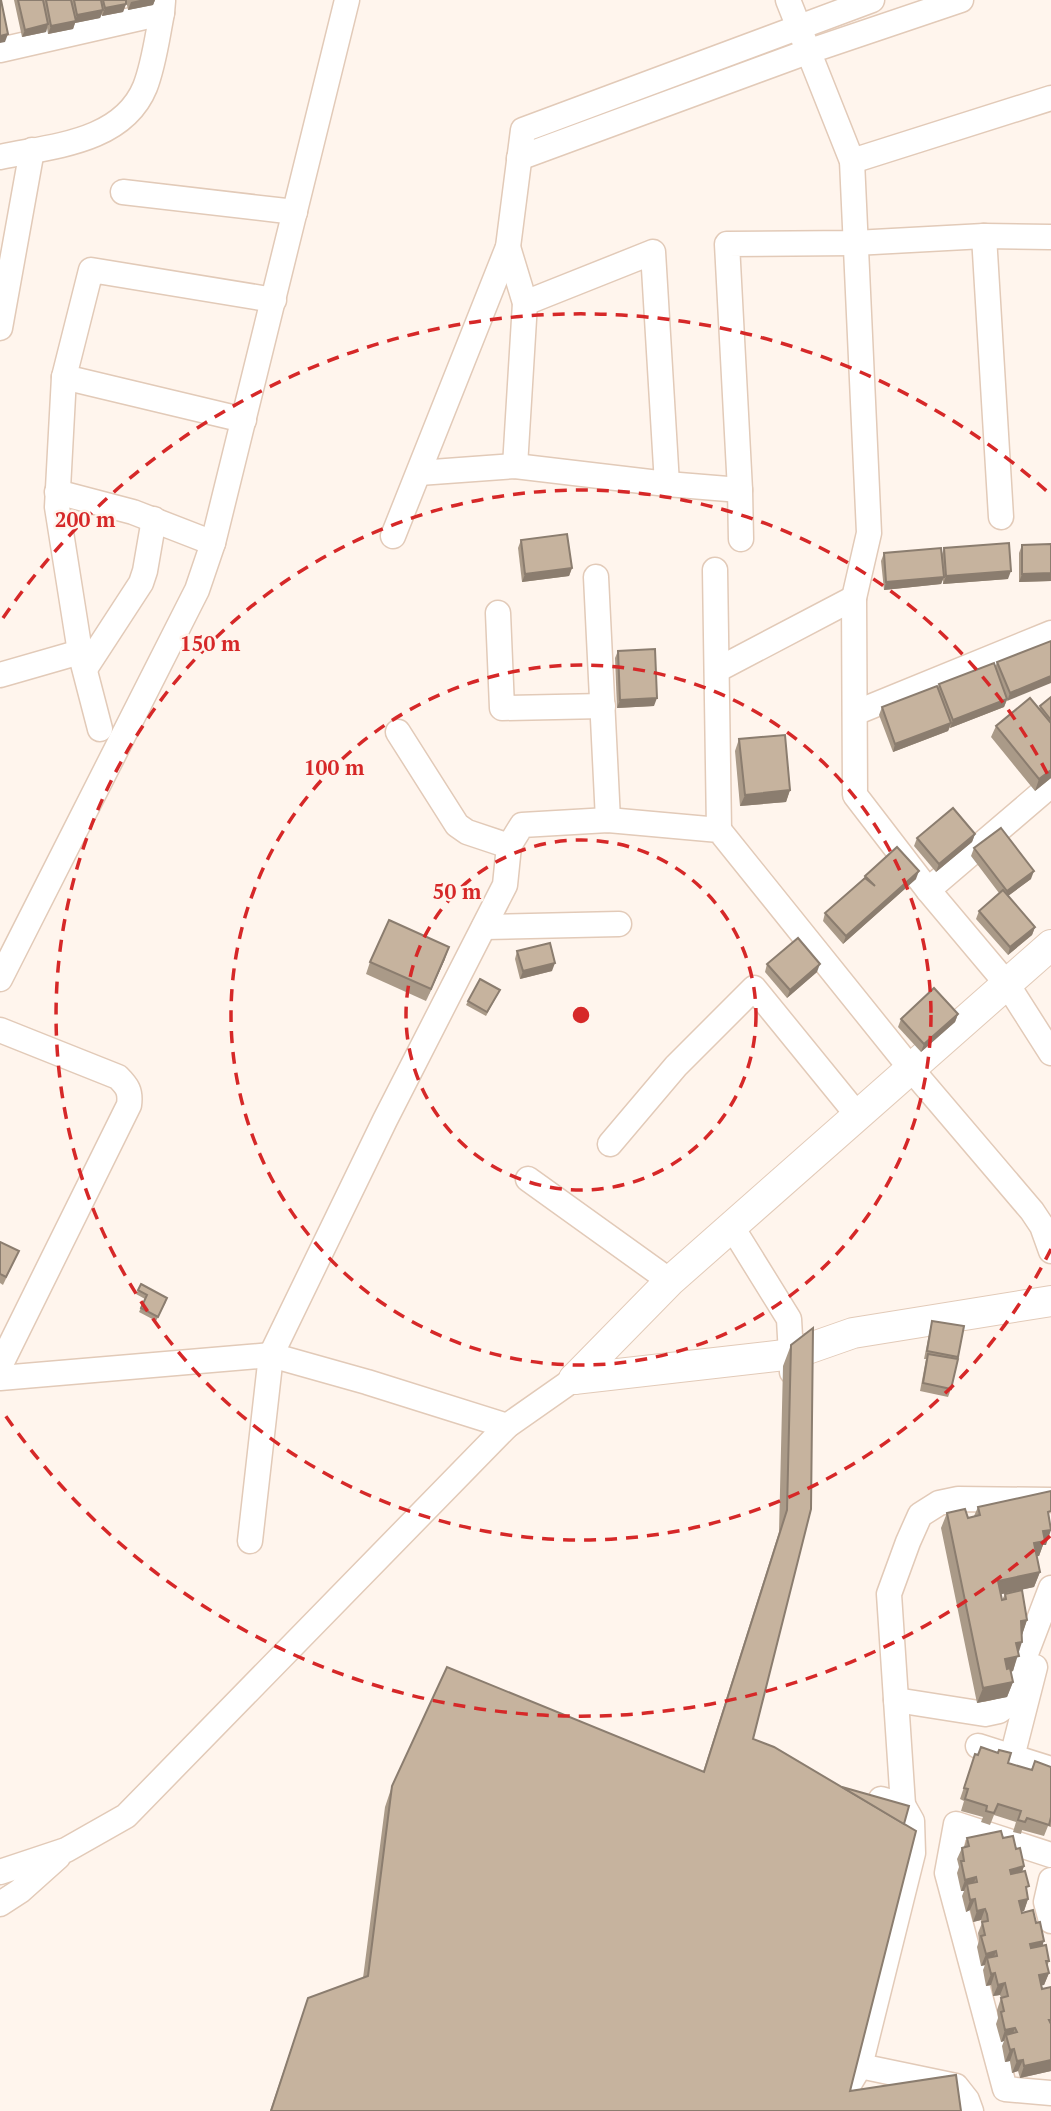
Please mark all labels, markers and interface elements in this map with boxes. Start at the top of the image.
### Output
text: 200 m [55,505,116,533]
text: 150 m [180,629,241,657]
text: 100 m [304,753,365,781]
text: 50 m [433,877,482,905]
centre of rings [569,1003,593,1027]

